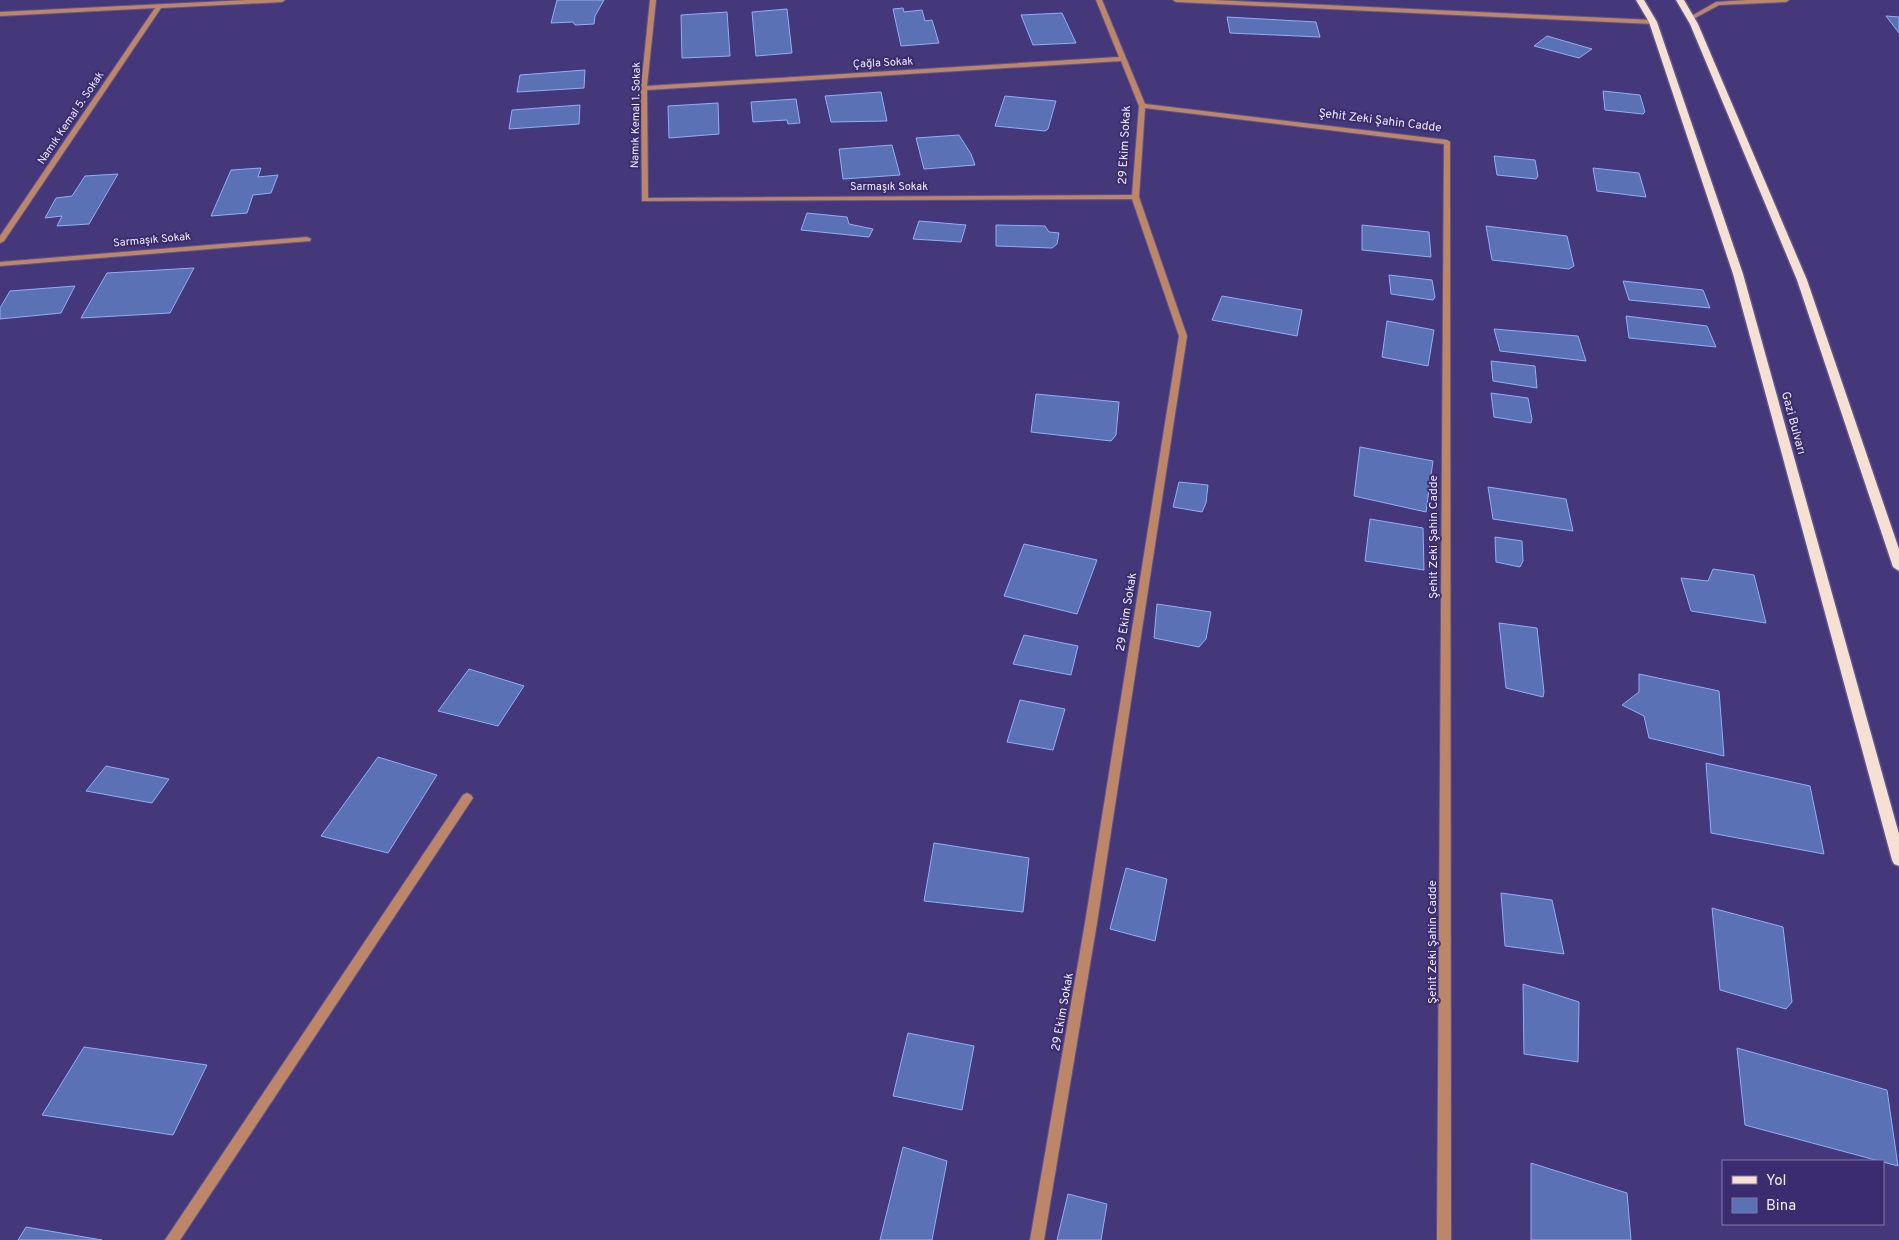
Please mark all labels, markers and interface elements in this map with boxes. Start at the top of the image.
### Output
street label: Çağla Sokak [853,54,914,72]
street label: Namık Kemal 1. Sokak [628,61,644,168]
street label: Namık Kemal 5. Sokak [35,69,107,167]
street label: 29 Ekim Sokak [1115,105,1135,185]
street label: Şehit Zeki Şahin Cadde [1318,106,1442,136]
street label: Sarmaşık Sokak [850,180,928,194]
street label: Sarmaşık Sokak [113,230,192,250]
street label: Gazi Bulvarı [1777,390,1809,456]
street label: Şehit Zeki Şahin Cadde [1426,475,1442,599]
street label: 29 Ekim Sokak [1113,572,1141,652]
street label: Şehit Zeki Şahin Cadde [1425,880,1441,1004]
street label: 29 Ekim Sokak [1048,972,1078,1052]
legend [1722,1160,1884,1225]
text: Yol [1766,1172,1787,1191]
text: Bina [1766,1197,1796,1216]

